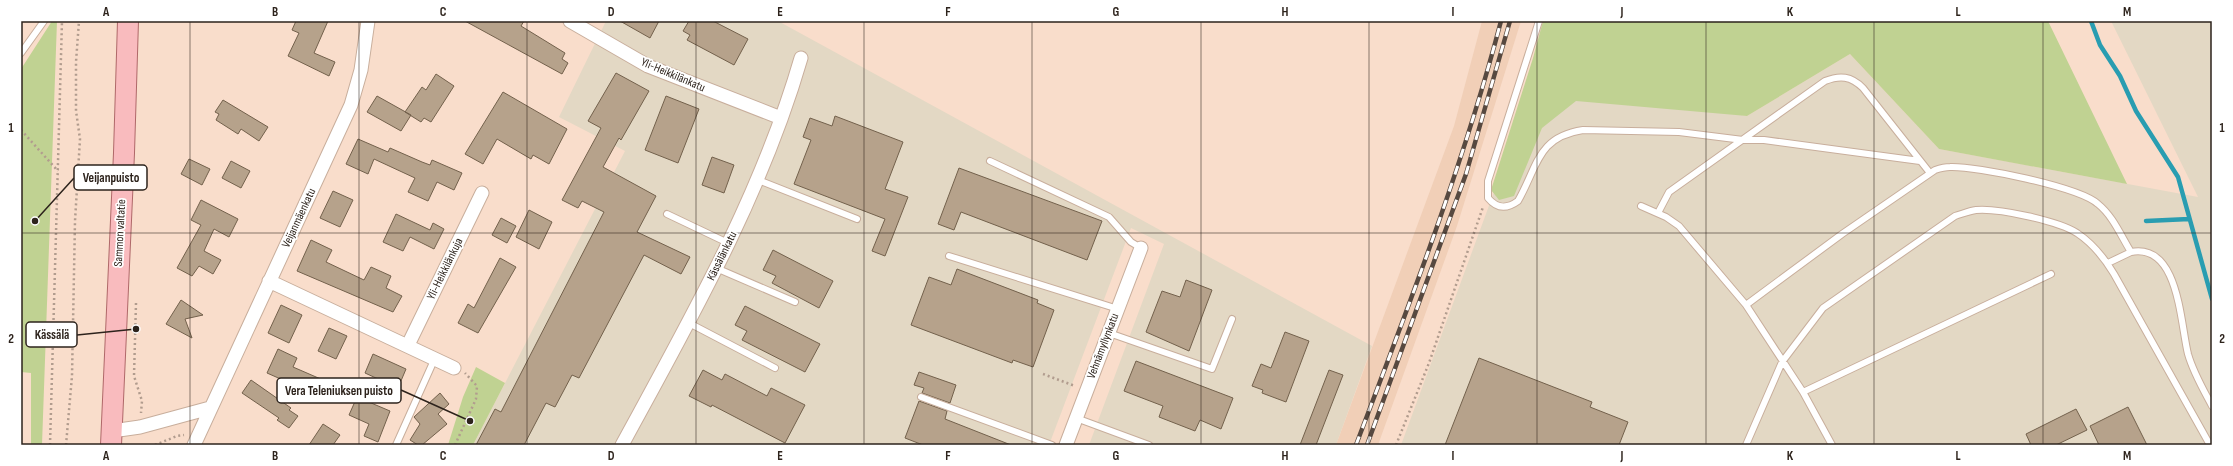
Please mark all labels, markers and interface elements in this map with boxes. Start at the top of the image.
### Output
text: A [102,4,110,20]
text: B [272,4,278,20]
text: C [440,4,447,20]
text: D [608,4,615,20]
text: E [777,4,783,20]
text: F [945,4,951,20]
text: G [1113,4,1120,20]
text: H [1282,4,1289,20]
text: I [1452,4,1455,20]
text: J [1620,4,1624,20]
text: K [1787,4,1794,20]
text: L [1955,4,1961,20]
text: M [2123,4,2131,20]
street label: Yli-Heikkilänkatu [639,55,707,95]
text: 1 [8,120,14,136]
text: 1 [2219,120,2225,136]
callout: Veijanpuisto [74,165,147,190]
text: Veijanpuisto [83,170,140,186]
street label: Veijanmäenkatu [279,186,319,250]
street label: Sammon valtatie [111,199,129,267]
street label: Kässälänkatu [704,229,740,283]
street label: Yli-Heikkilänkuja [424,235,467,302]
street label: Vehnämyllynkatu [1084,311,1122,381]
callout: Kässälä [26,322,77,347]
text: Kässälä [35,327,69,343]
text: 2 [8,331,14,347]
text: 2 [2219,331,2225,347]
callout: Vera Teleniuksen puisto [277,378,401,403]
text: Vera Teleniuksen puisto [285,383,393,399]
text: A [102,448,110,464]
text: B [272,448,278,464]
text: C [440,448,447,464]
text: D [608,448,615,464]
text: E [777,448,783,464]
text: F [945,448,951,464]
text: G [1113,448,1120,464]
text: H [1282,448,1289,464]
text: I [1452,448,1455,464]
text: J [1620,448,1624,464]
text: K [1787,448,1794,464]
text: L [1955,448,1961,464]
text: M [2123,448,2131,464]

